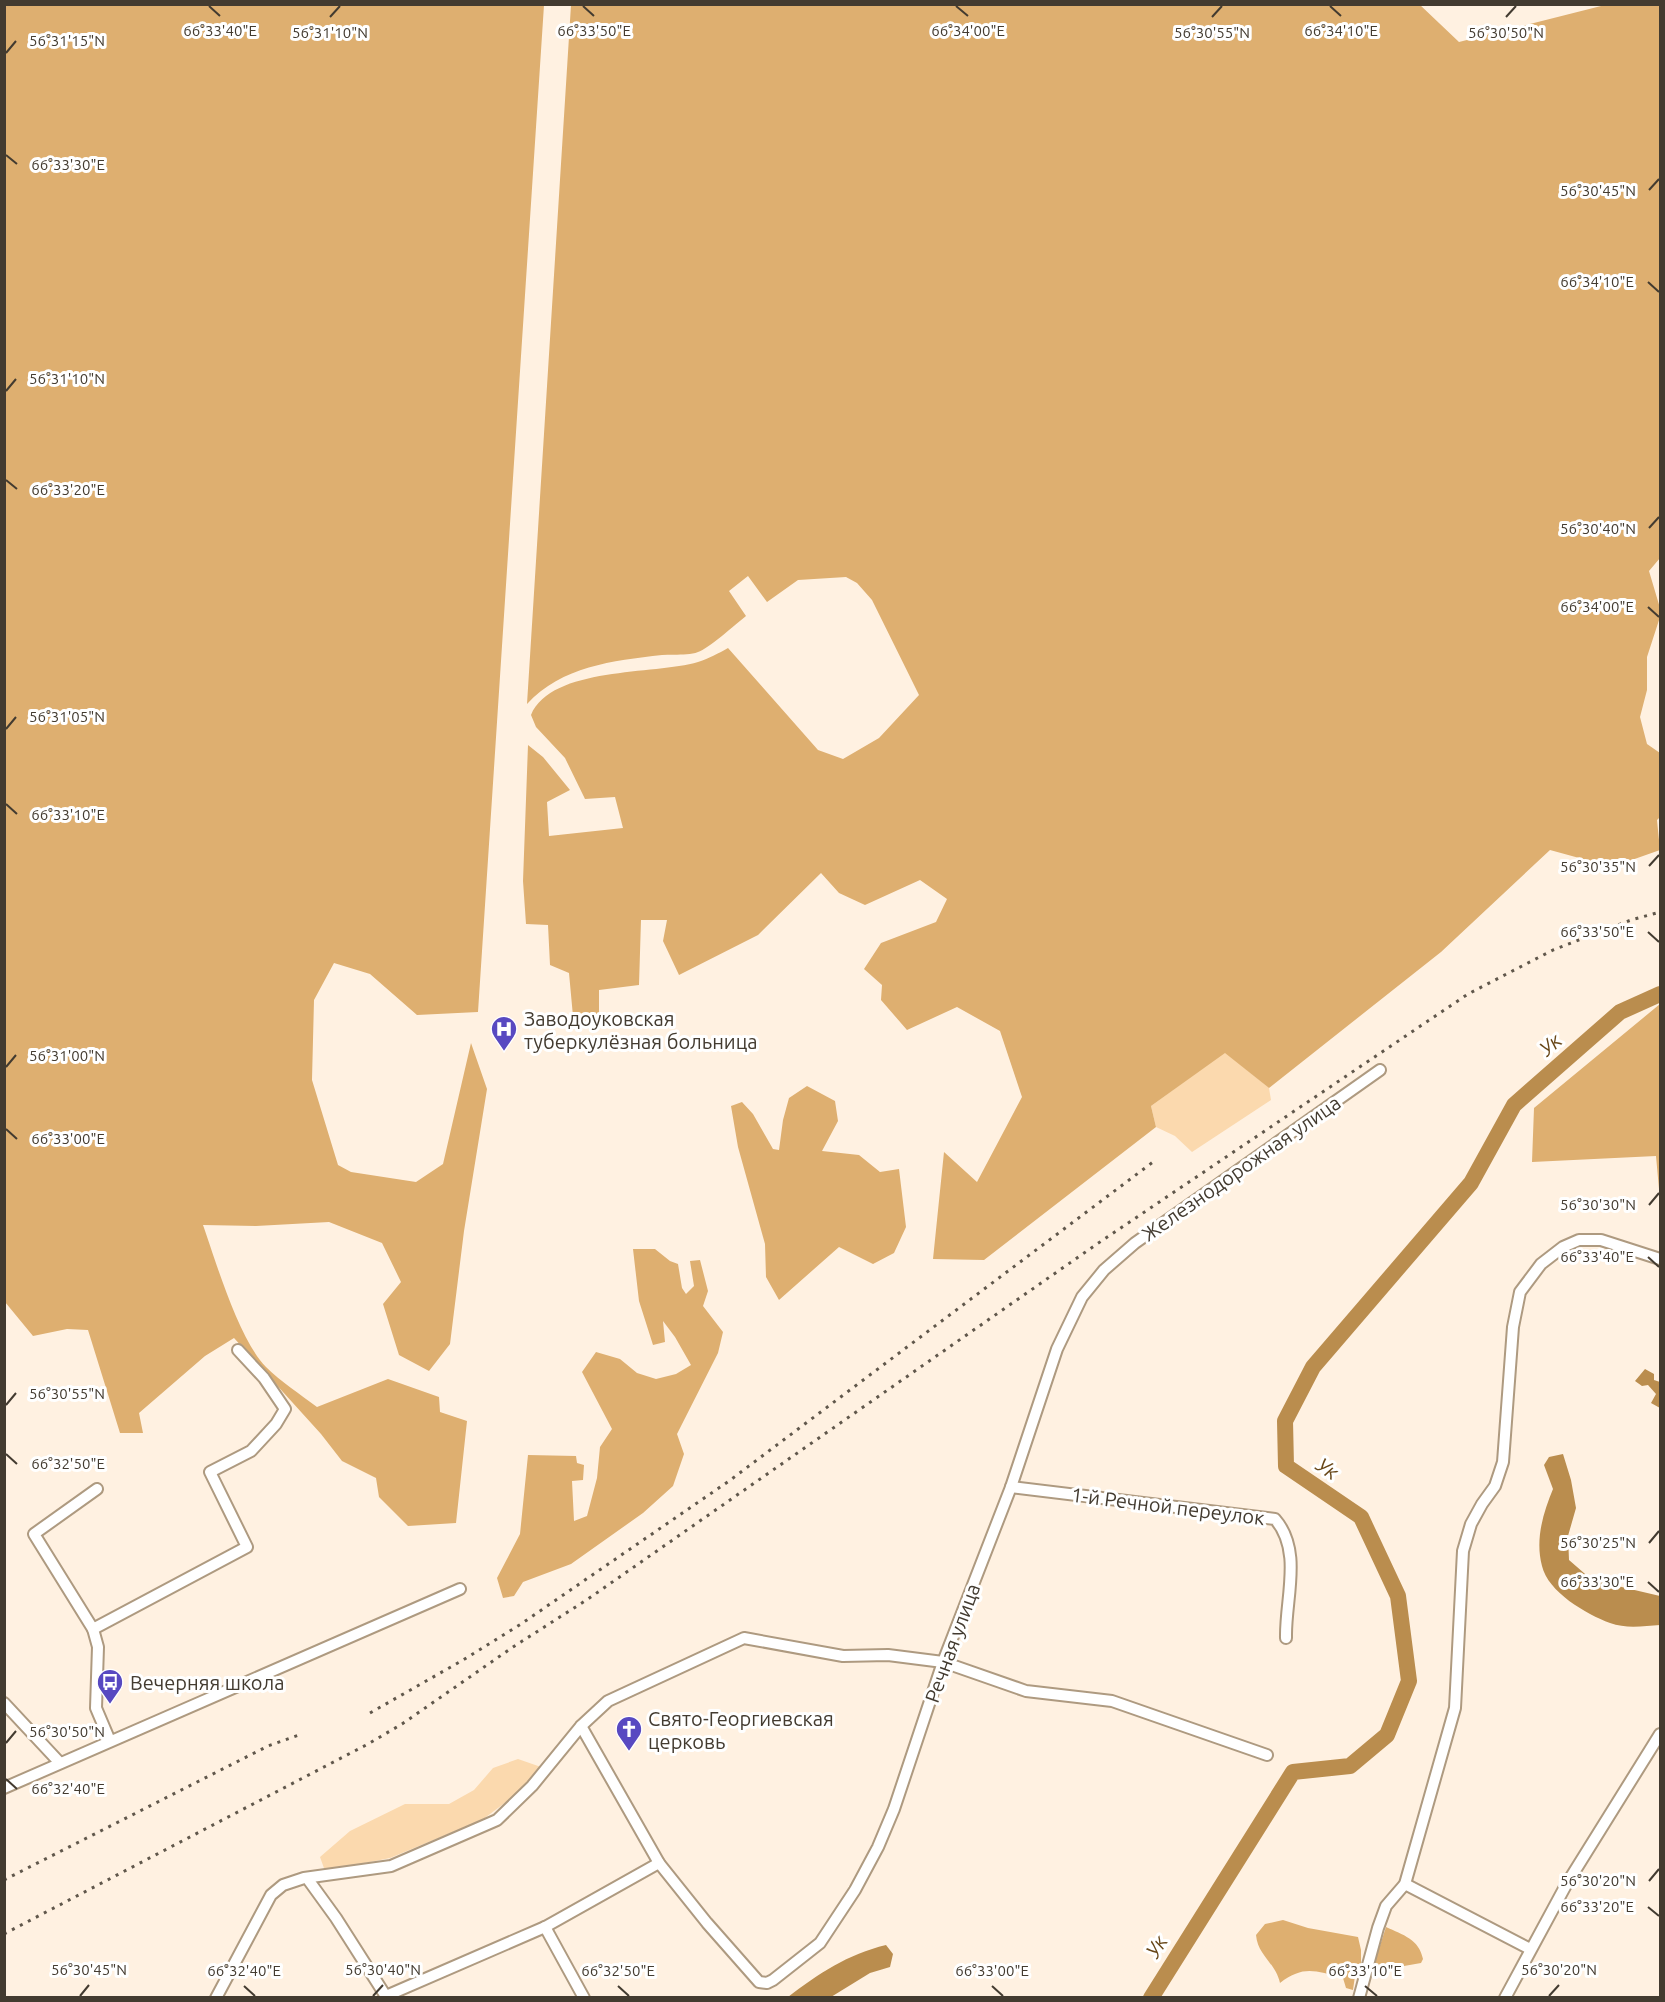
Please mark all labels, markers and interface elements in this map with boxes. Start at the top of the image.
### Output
text: 66°33'40"E [183,22,257,39]
text: 66°33'50"E [557,22,631,39]
text: 66°34'00"E [931,22,1005,39]
text: 66°34'10"E [1304,22,1378,39]
text: 56°31'10"N [292,24,368,41]
text: 56°30'55"N [1174,24,1250,41]
text: 56°30'50"N [1468,24,1544,41]
text: 56°31'15"N [29,32,105,49]
text: 66°33'30"E [31,156,105,173]
text: 56°30'45"N [1560,182,1636,199]
text: 66°34'10"E [1560,273,1634,290]
text: 56°31'10"N [29,370,105,387]
text: 66°33'20"E [31,481,105,498]
text: 56°30'40"N [1560,520,1636,537]
text: 66°34'00"E [1560,598,1634,615]
text: 56°31'05"N [29,708,105,725]
text: 66°33'10"E [31,806,105,823]
text: 56°30'35"N [1560,858,1636,875]
text: 66°33'50"E [1560,923,1634,940]
place label: Заводоуковская туберкулёзная больница [524,1007,758,1053]
hospital icon: Заводоуковская туберкулёзная больница [489,1014,519,1052]
water label: Ук [1533,1028,1566,1061]
text: 56°31'00"N [29,1047,105,1064]
street label: Железнодорожная улица [1137,1091,1345,1245]
text: 66°33'00"E [31,1130,105,1147]
text: 56°30'30"N [1560,1196,1636,1213]
text: 66°33'40"E [1560,1248,1634,1265]
text: 56°30'55"N [29,1385,105,1402]
water label: Ук [1311,1451,1344,1484]
text: 66°32'50"E [31,1455,105,1472]
street label: 1-й Речной переулок [1070,1483,1266,1529]
text: 56°30'25"N [1560,1534,1636,1551]
text: 66°33'30"E [1560,1573,1634,1590]
street label: Речная улица [920,1580,984,1706]
bus stop icon: Вечерняя школа [95,1667,125,1705]
place label: Вечерняя школа [130,1671,285,1694]
place label: Свято-Георгиевская церковь [648,1707,834,1753]
church icon: Свято-Георгиевская церковь [614,1714,644,1752]
text: 56°30'50"N [29,1723,105,1740]
text: 66°32'40"E [31,1780,105,1797]
text: 56°30'20"N [1560,1872,1636,1889]
text: 66°33'20"E [1560,1898,1634,1915]
water label: Ук [1139,1930,1172,1963]
text: 56°30'45"N [51,1961,127,1978]
text: 56°30'40"N [345,1961,421,1978]
text: 56°30'20"N [1521,1961,1597,1978]
text: 66°32'40"E [207,1962,281,1979]
text: 66°32'50"E [581,1962,655,1979]
text: 66°33'00"E [955,1962,1029,1979]
text: 66°33'10"E [1328,1962,1402,1979]

